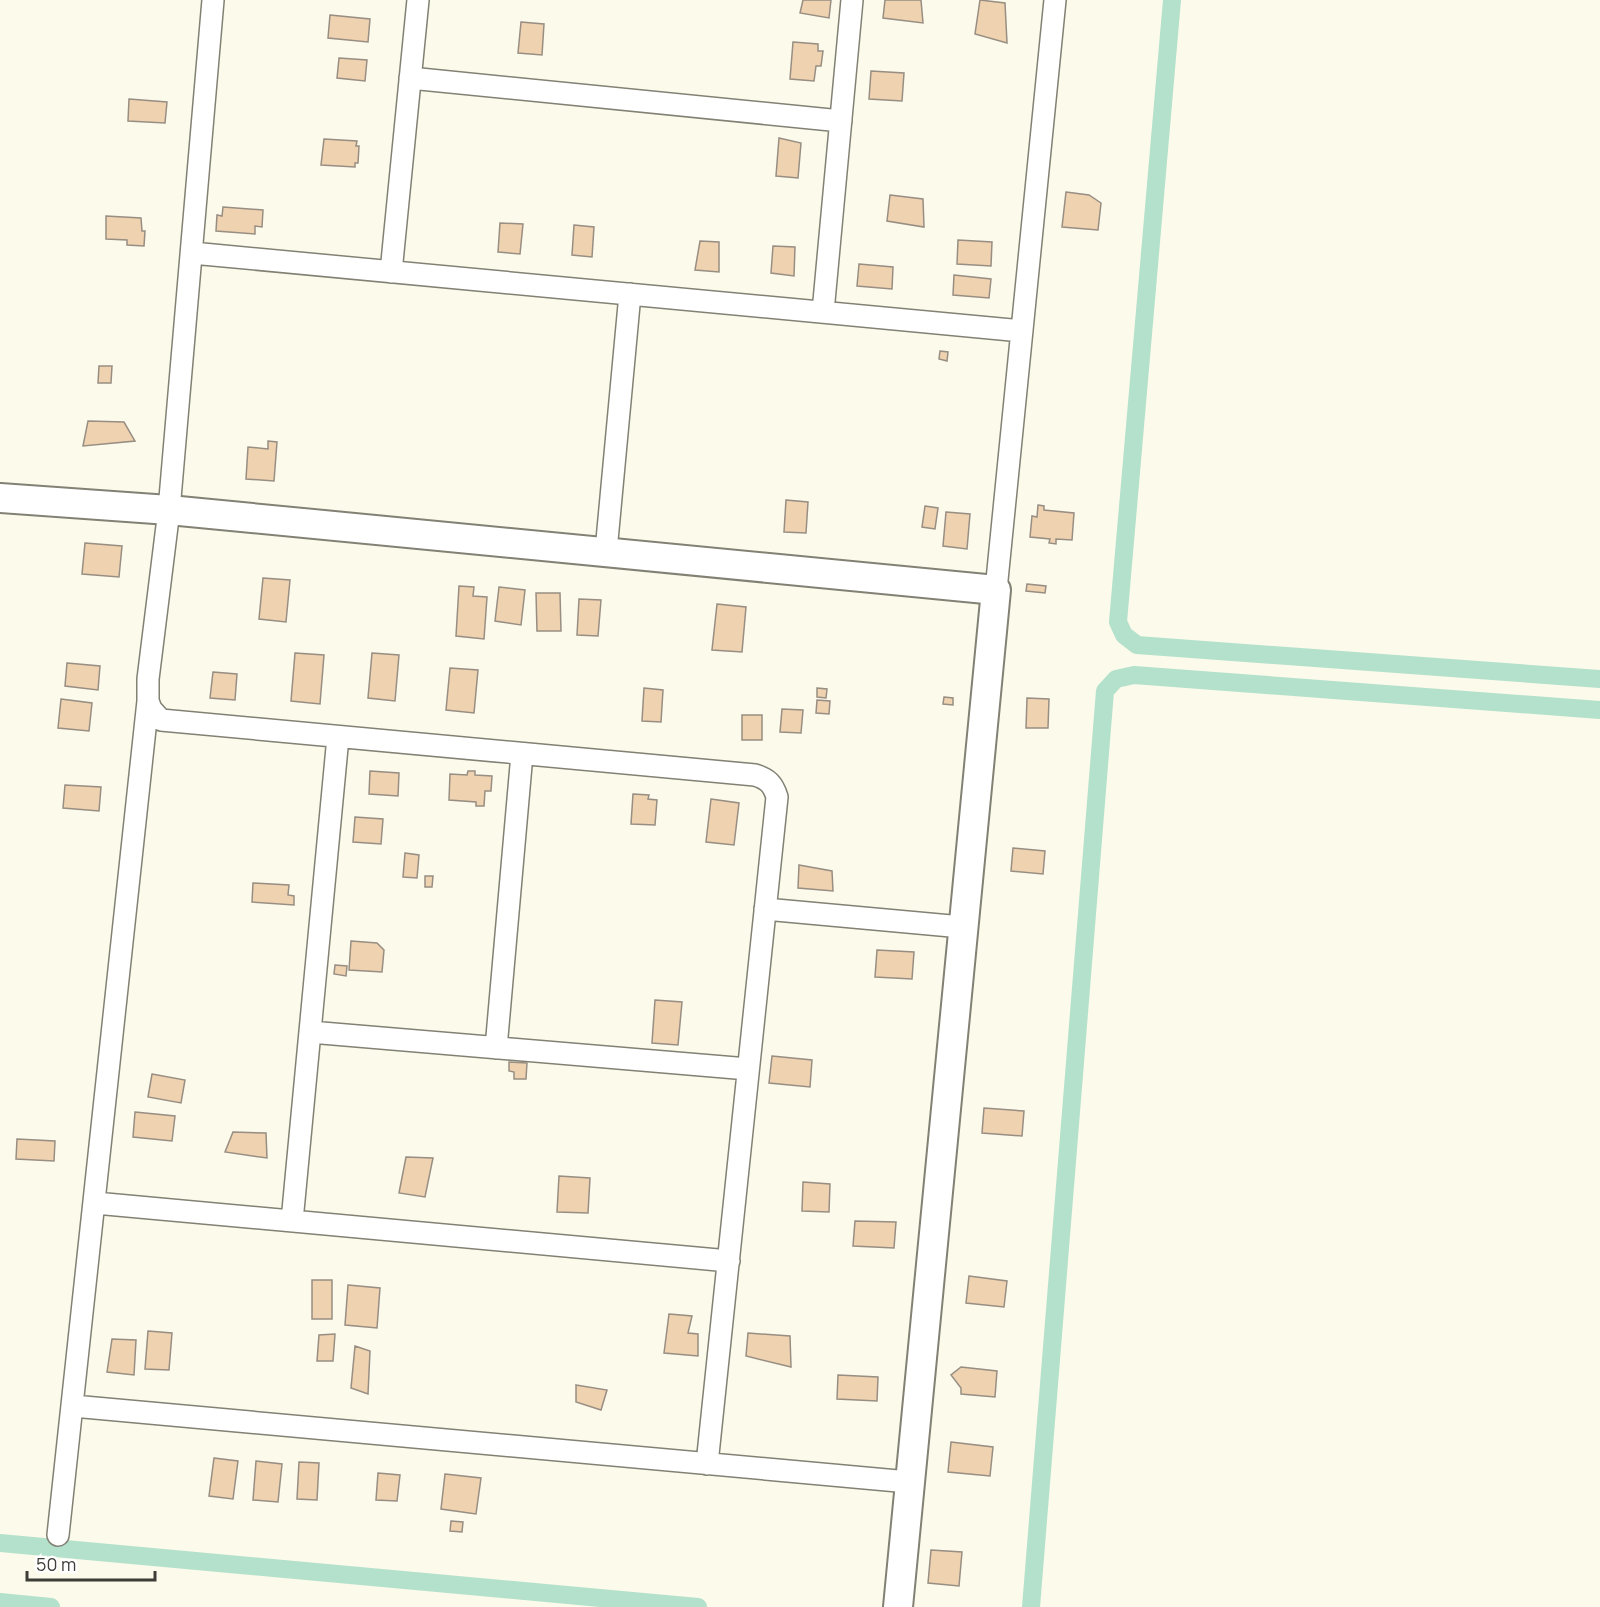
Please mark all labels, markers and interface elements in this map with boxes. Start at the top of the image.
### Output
scale bar [27,1544,154,1582]
text: 50 m [36,1552,76,1576]

